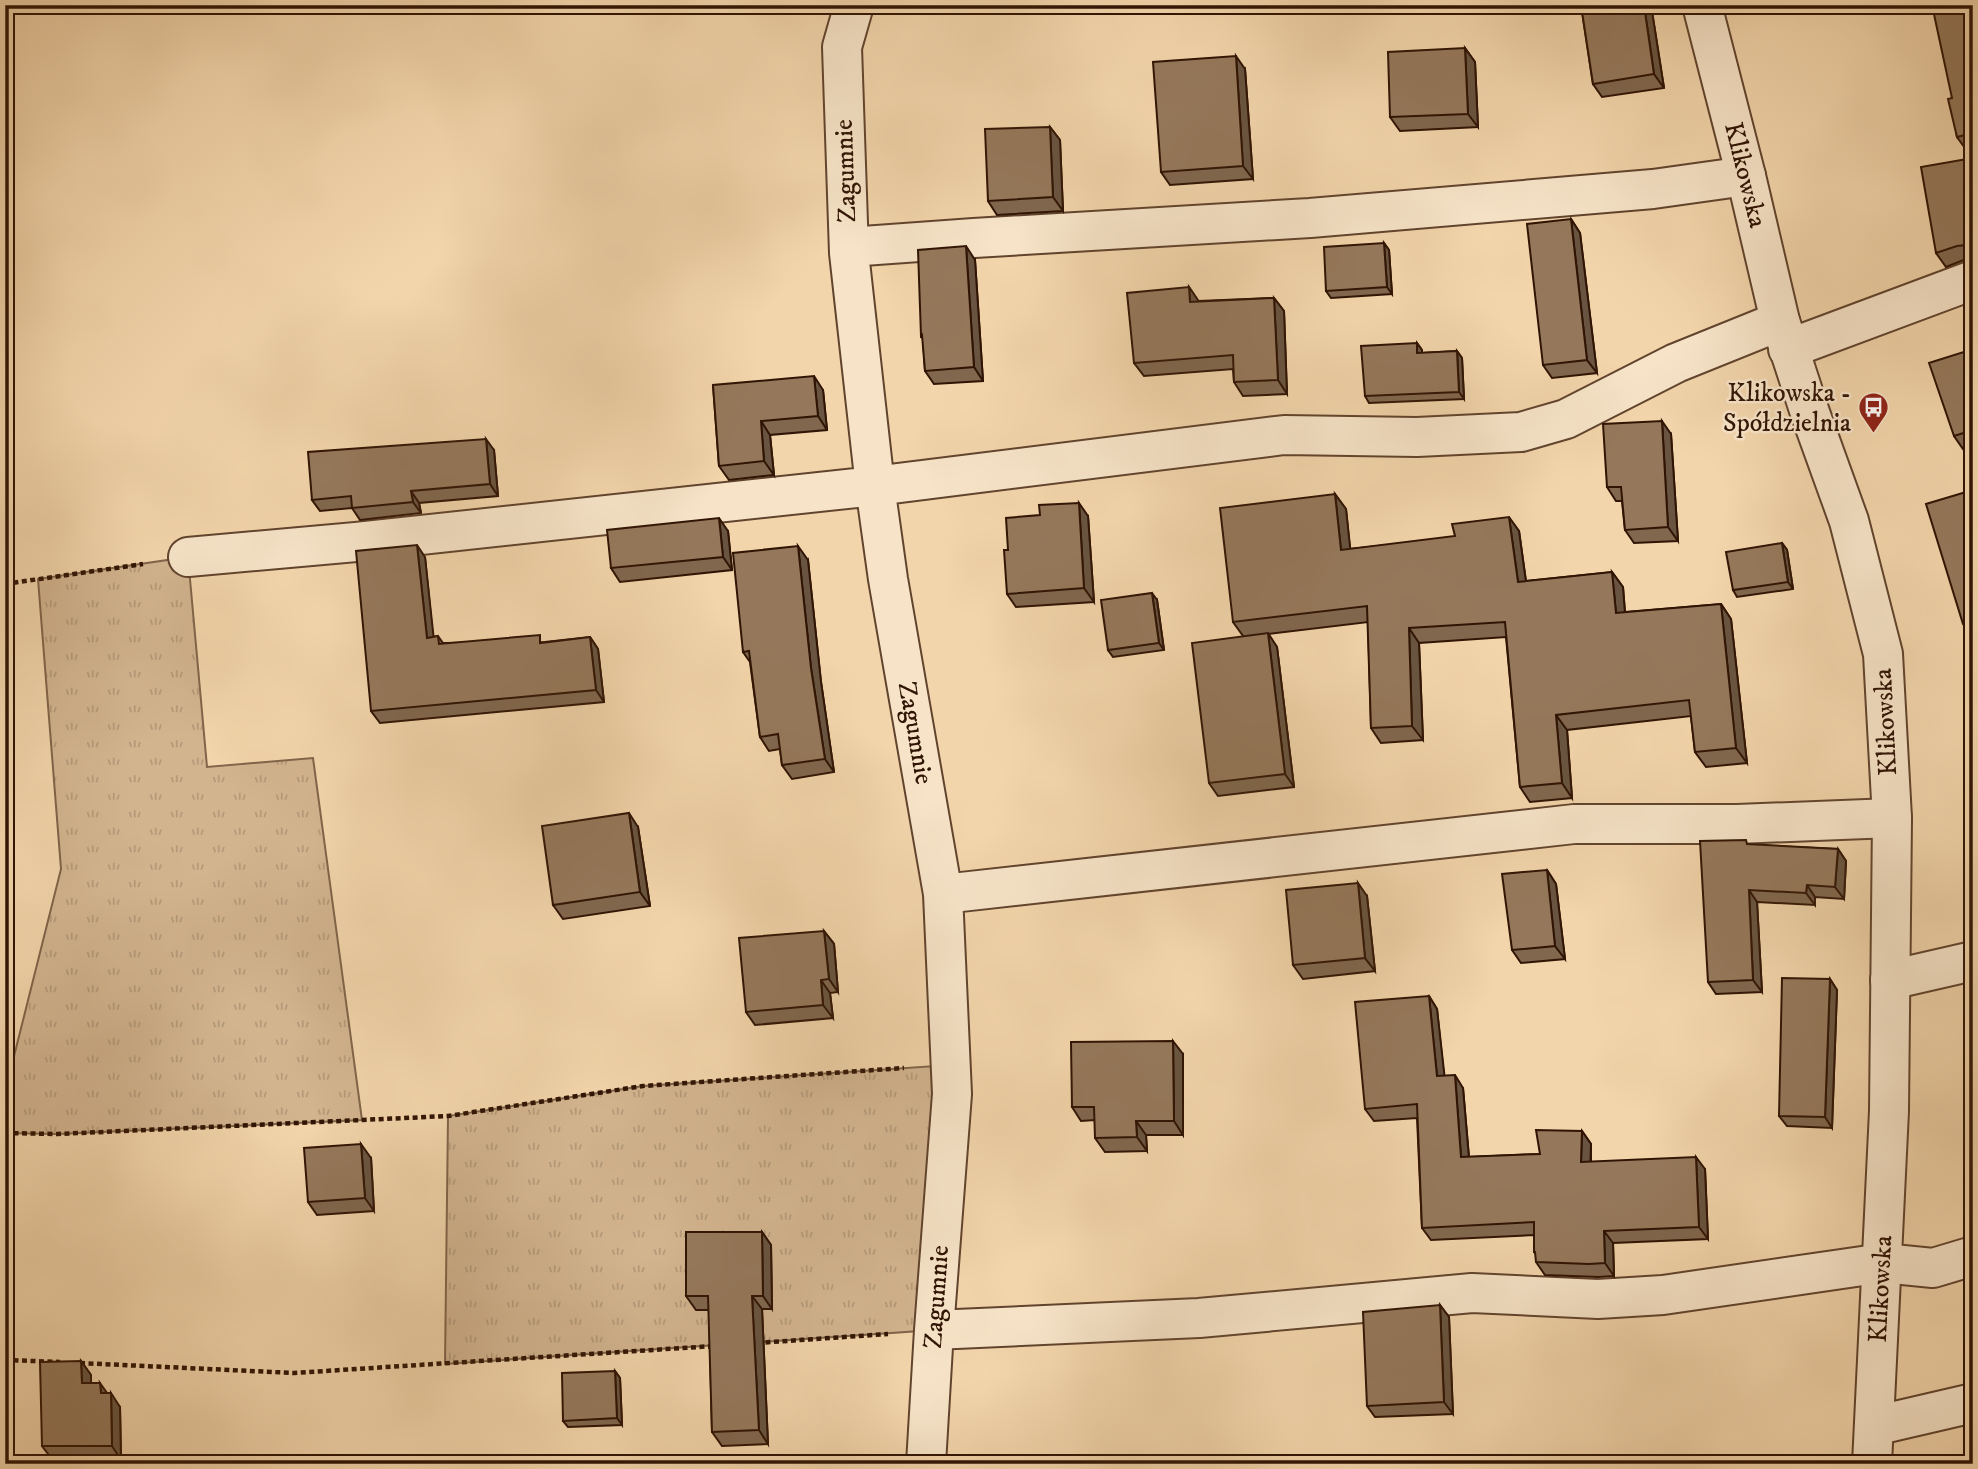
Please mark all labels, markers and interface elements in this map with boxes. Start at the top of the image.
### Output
street label: Zagumnie [828,119,864,223]
street label: Klikowska [1716,119,1774,231]
place label: Klikowska - Spółdzielnia [1723,377,1851,440]
bus stop icon: Klikowska - Spółdzielnia [1857,391,1891,435]
street label: Klikowska [1867,668,1905,776]
street label: Zagumnie [890,679,940,787]
street label: Klikowska [1862,1235,1900,1343]
street label: Zagumnie [917,1244,957,1350]

